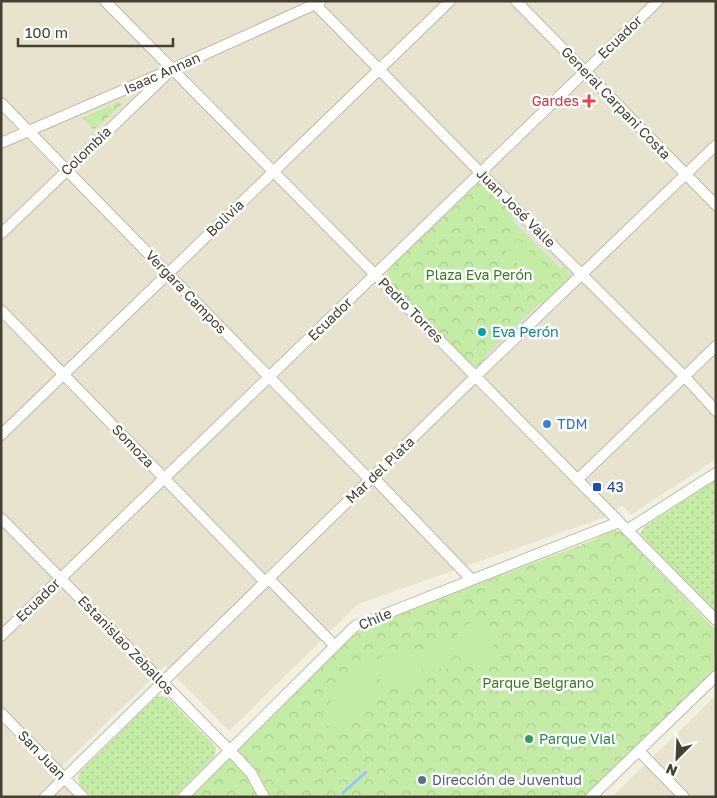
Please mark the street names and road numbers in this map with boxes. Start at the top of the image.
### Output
street label: Ecuador [594,11,646,62]
street label: General Carpani Costa [558,43,675,163]
street label: Isaac Annan [121,48,203,97]
street label: Colombia [57,123,114,179]
street label: Juan José Valle [473,165,559,251]
street label: Bolivia [202,196,247,240]
street label: Vergara Campos [142,246,231,337]
street label: Pedro Torres [375,274,447,346]
street label: Ecuador [304,293,356,344]
street label: Somoza [109,421,158,471]
street label: Mar del Plata [342,433,417,507]
street label: Ecuador [12,574,64,625]
street label: Estanislao Zeballos [75,592,178,698]
street label: Chile [356,604,394,633]
street label: San Juan [15,727,70,783]

